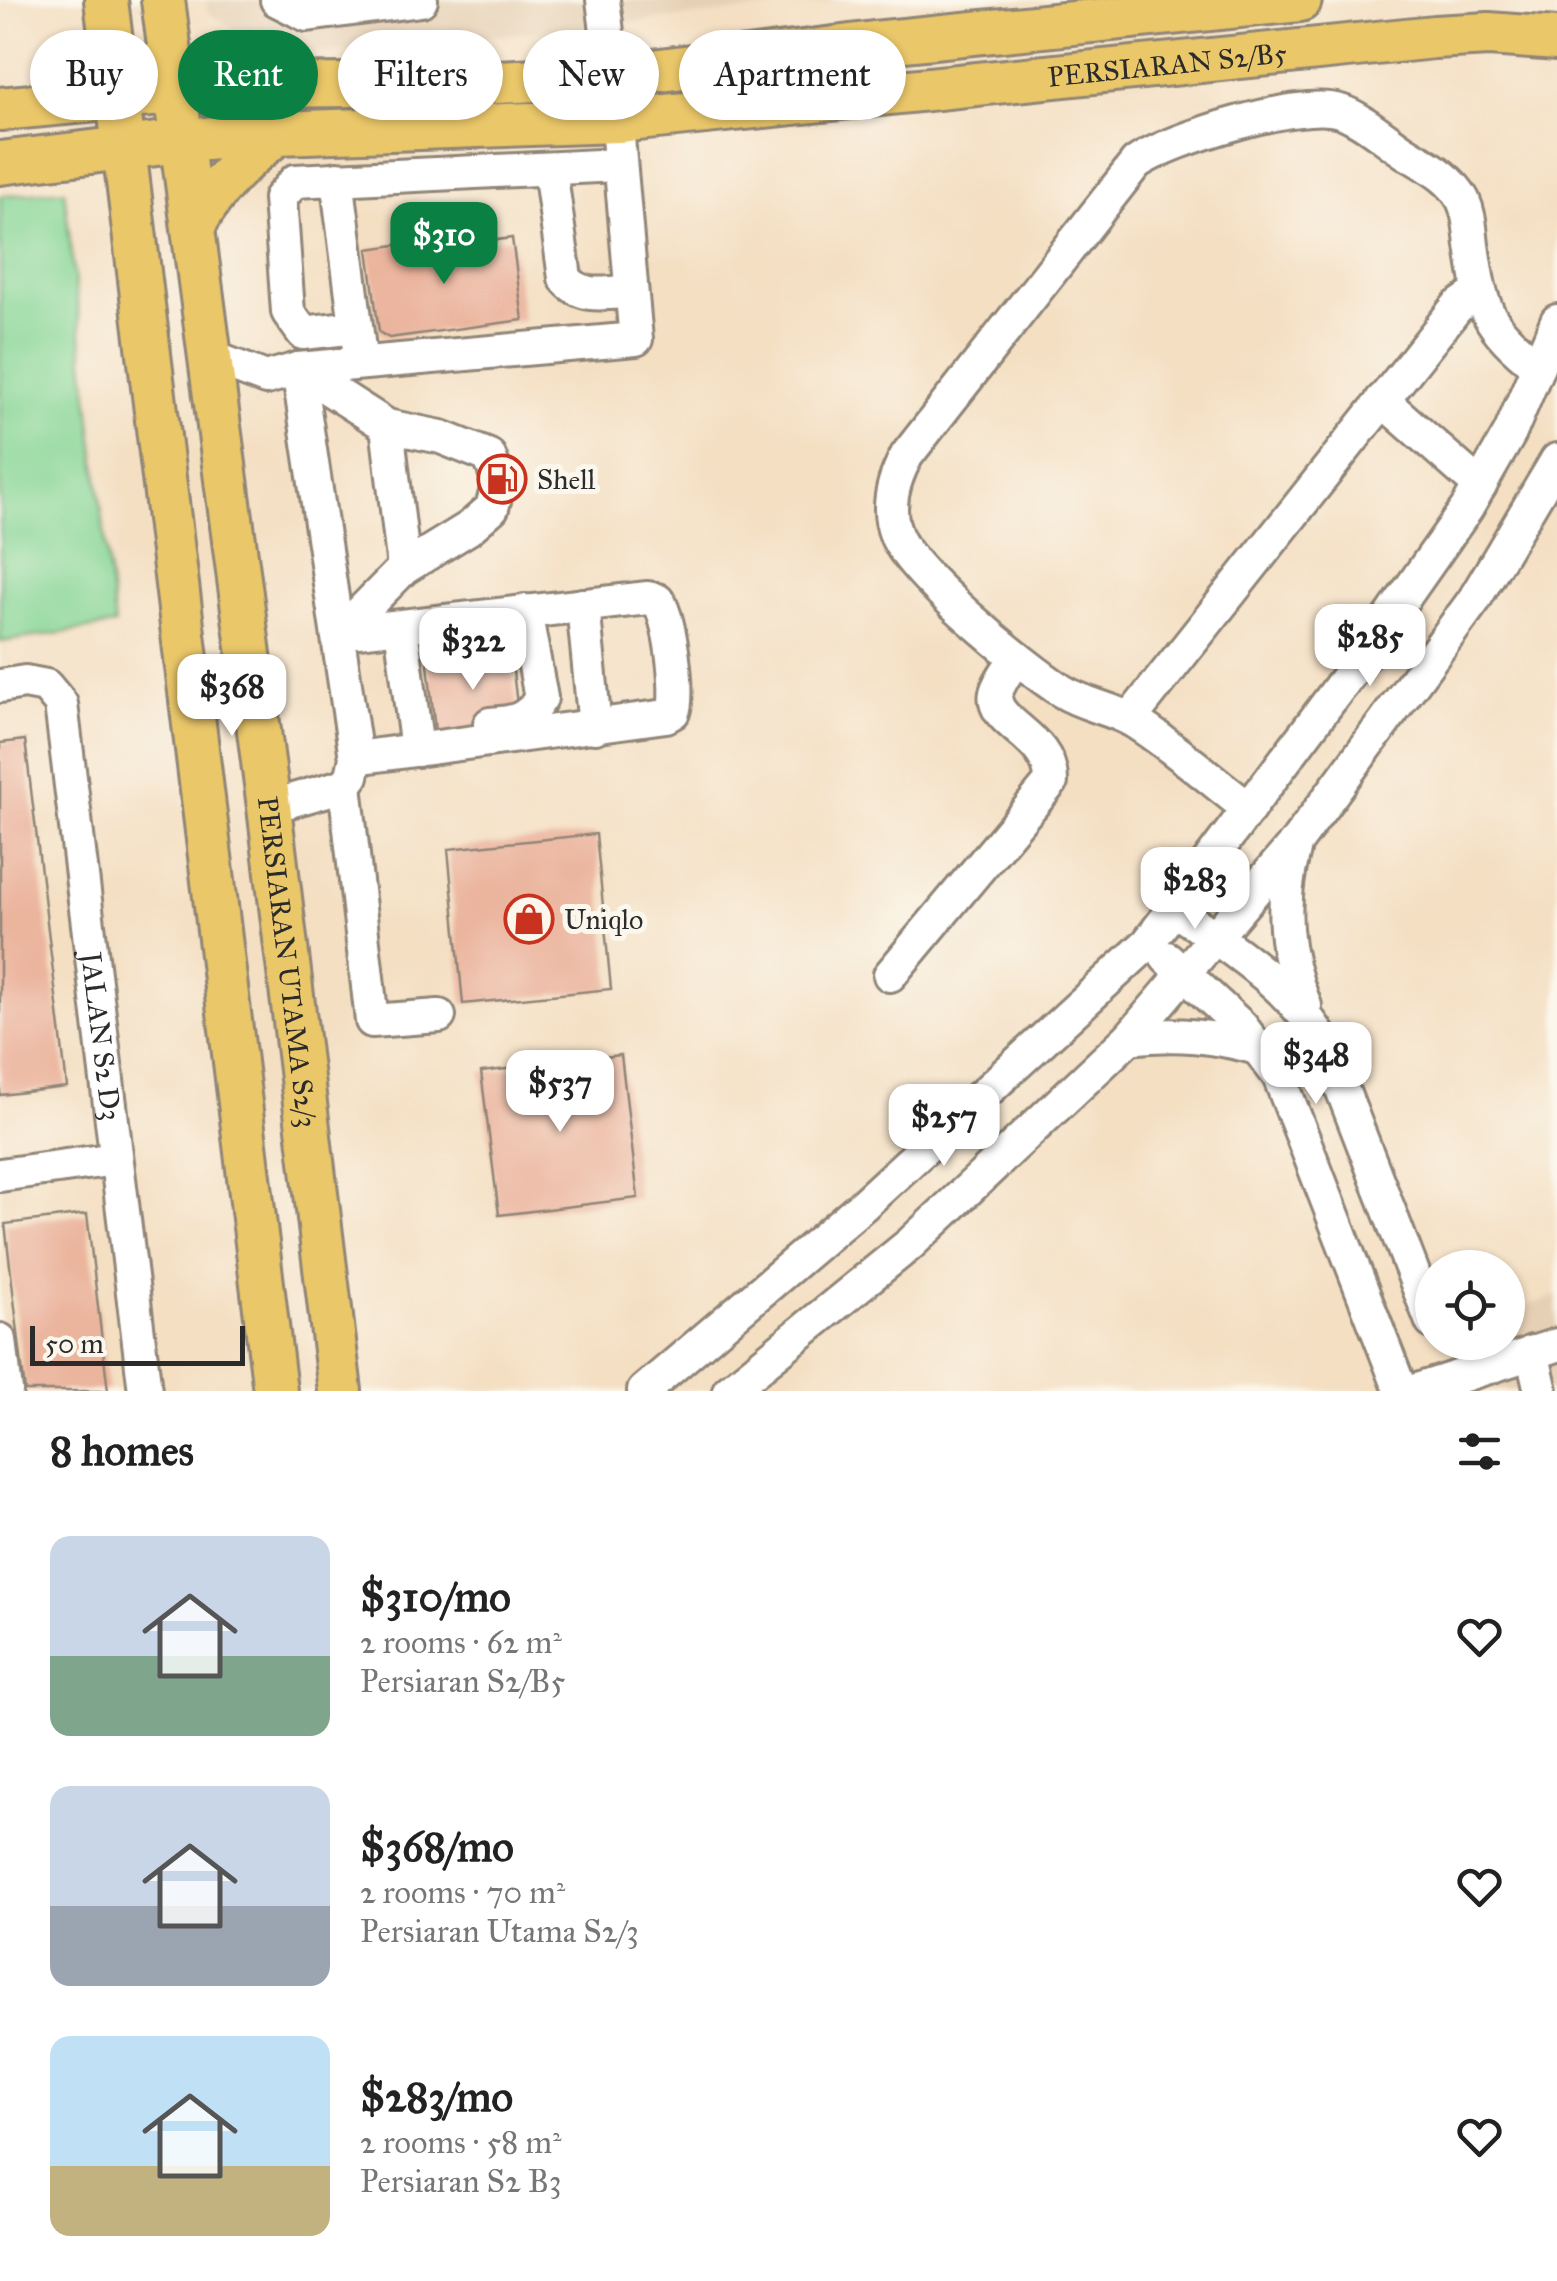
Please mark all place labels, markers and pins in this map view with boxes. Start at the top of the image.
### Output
pin: $310 [385,202,503,287]
fuel station icon: Shell [476,453,528,505]
place label: Shell [537,462,596,497]
pin: $285 [1311,604,1429,689]
pin: $322 [414,608,532,693]
pin: $368 [173,654,291,739]
pin: $283 [1136,847,1254,932]
shop icon: Uniqlo [503,893,555,945]
place label: Uniqlo [564,902,643,937]
pin: $348 [1257,1022,1375,1107]
pin: $537 [501,1050,619,1135]
pin: $257 [885,1084,1003,1169]

